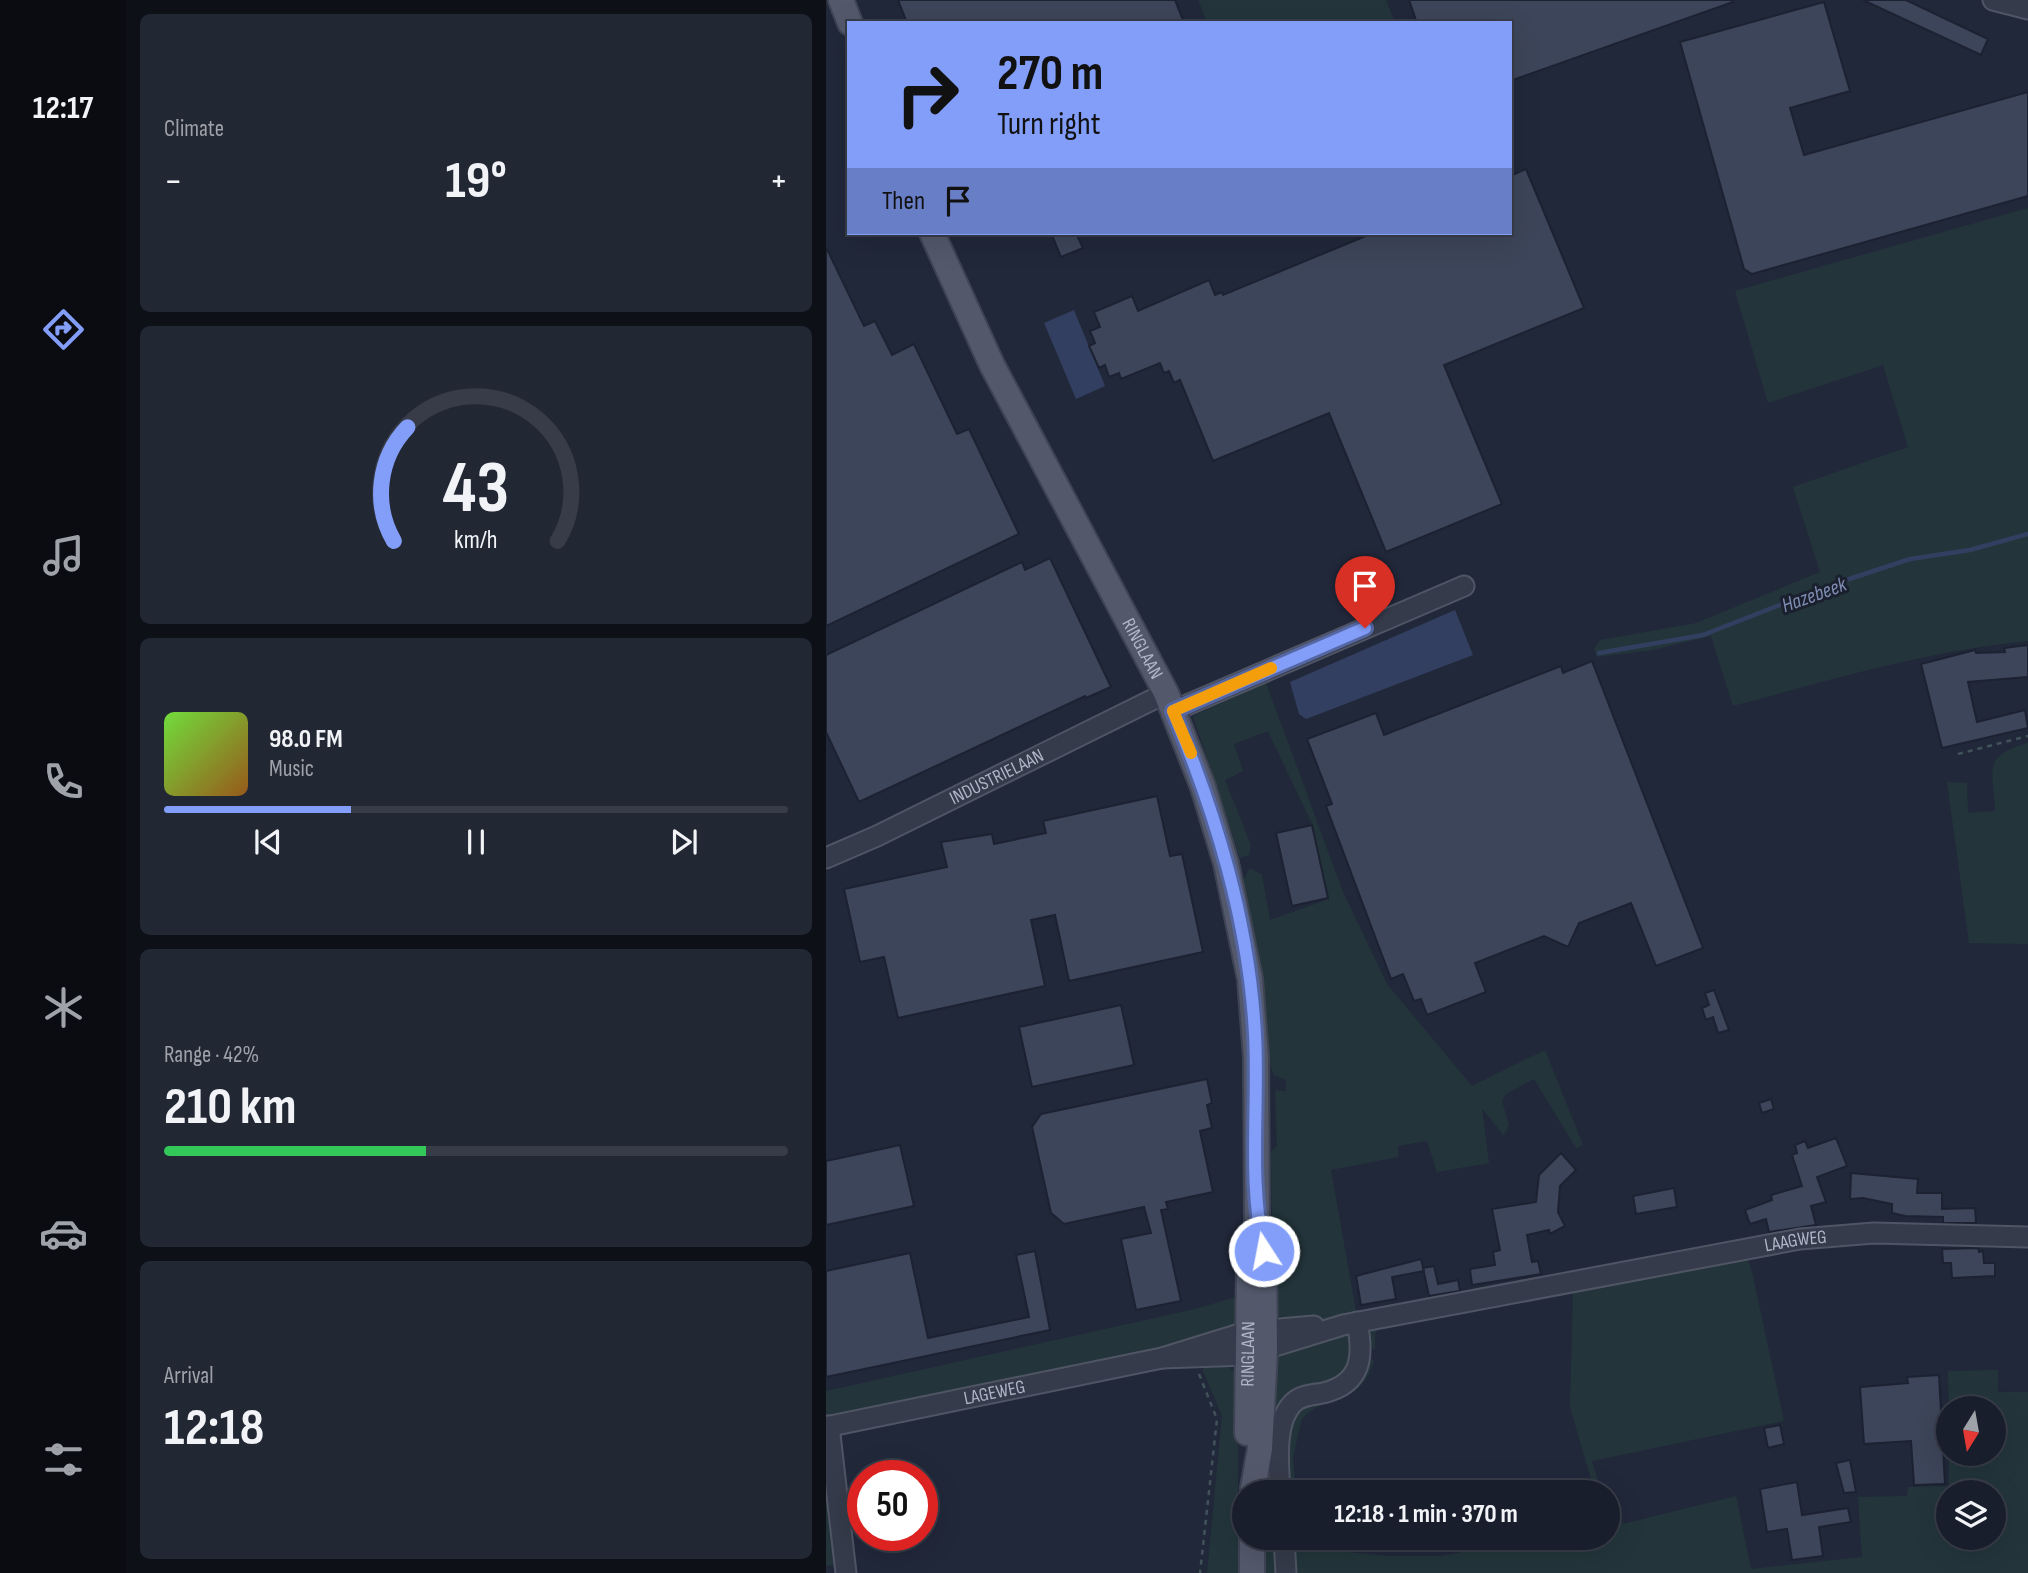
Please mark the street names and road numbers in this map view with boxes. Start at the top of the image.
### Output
street label: RINGLAAN [1117,614,1168,683]
street label: INDUSTRIELAAN [946,744,1047,810]
street label: LAAGWEG [1763,1225,1827,1257]
street label: RINGLAAN [1236,1321,1260,1387]
street label: LAGEWEG [962,1375,1027,1410]

